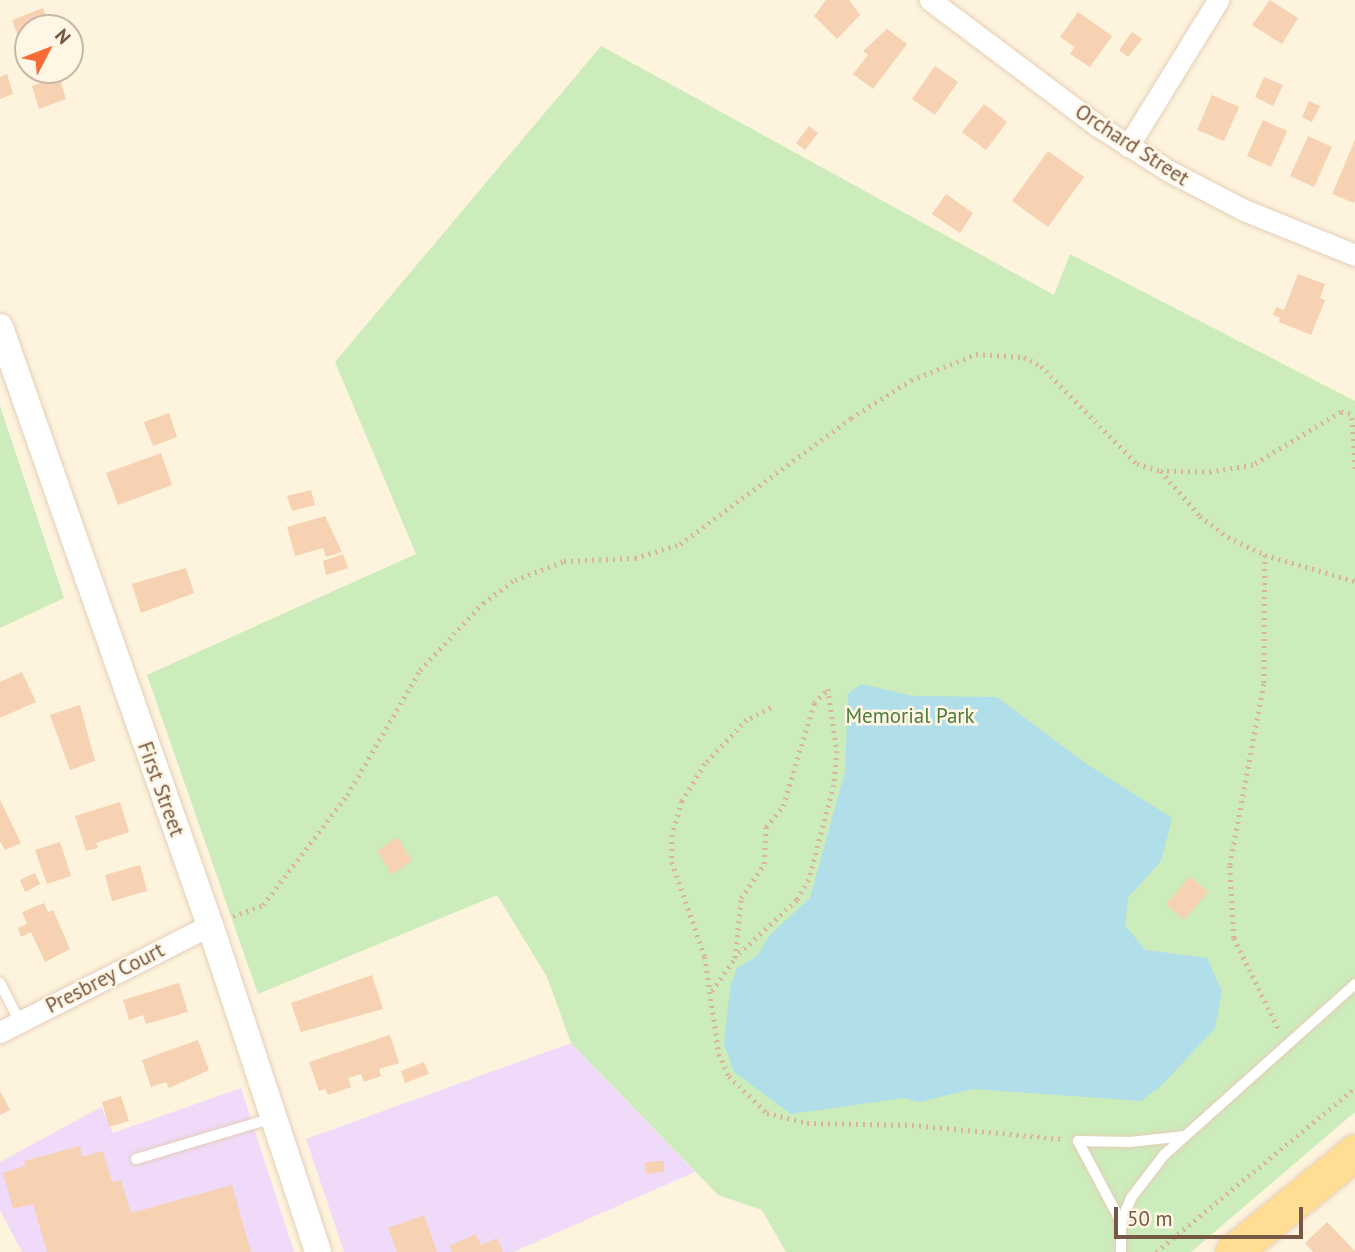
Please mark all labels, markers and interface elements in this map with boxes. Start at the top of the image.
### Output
north arrow [14,14,84,84]
text: N [50,24,76,49]
street label: Orchard Street [1070,99,1194,191]
park label: Memorial Park [845,703,975,729]
street label: First Street [132,738,190,840]
street label: Presbrey Court [41,937,169,1019]
scale bar [1117,1192,1306,1236]
text: 50 m [1127,1205,1173,1232]

